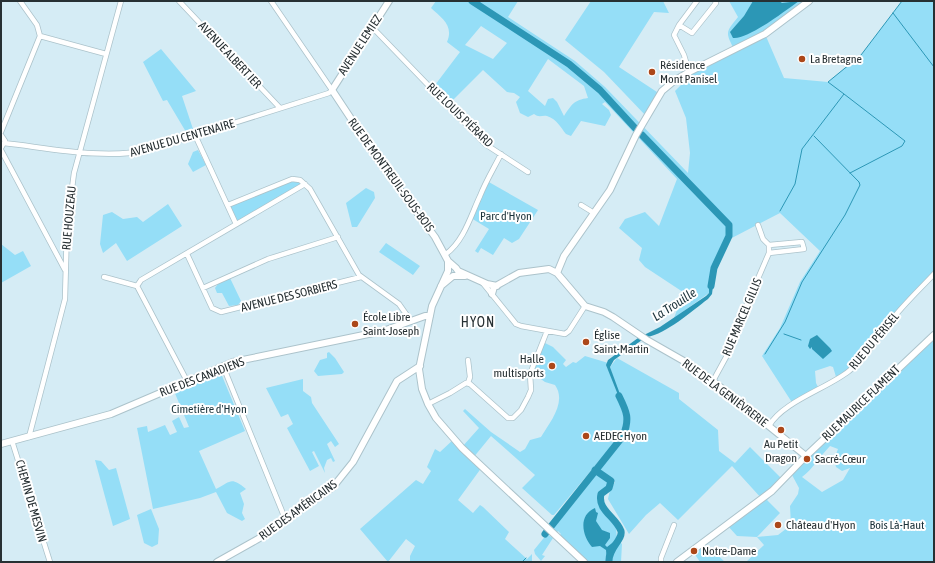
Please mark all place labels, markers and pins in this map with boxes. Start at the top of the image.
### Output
place label: La Bretagne [810,52,862,66]
marker: La Bretagne [797,54,807,64]
place label: Résidence Mont Panisel [660,58,718,86]
marker: Résidence Mont Panisel [647,67,657,77]
place label: École Libre Saint-Joseph [363,310,419,338]
marker: École Libre Saint-Joseph [350,319,360,329]
place label: Église Saint-Martin [594,328,649,356]
marker: Église Saint-Martin [581,337,591,347]
place label: Halle multisports [493,352,544,380]
marker: Halle multisports [547,361,557,371]
marker: Au Petit Dragon [776,425,786,435]
place label: AEDEC Hyon [594,429,647,443]
marker: AEDEC Hyon [581,431,591,441]
place label: Au Petit Dragon [764,437,799,465]
place label: Sacré-Cœur [815,452,866,466]
marker: Sacré-Cœur [802,454,812,464]
place label: Château d'Hyon [786,518,856,532]
marker: Château d'Hyon [773,520,783,530]
place label: Notre-Dame [702,544,757,558]
marker: Notre-Dame [689,546,699,556]

